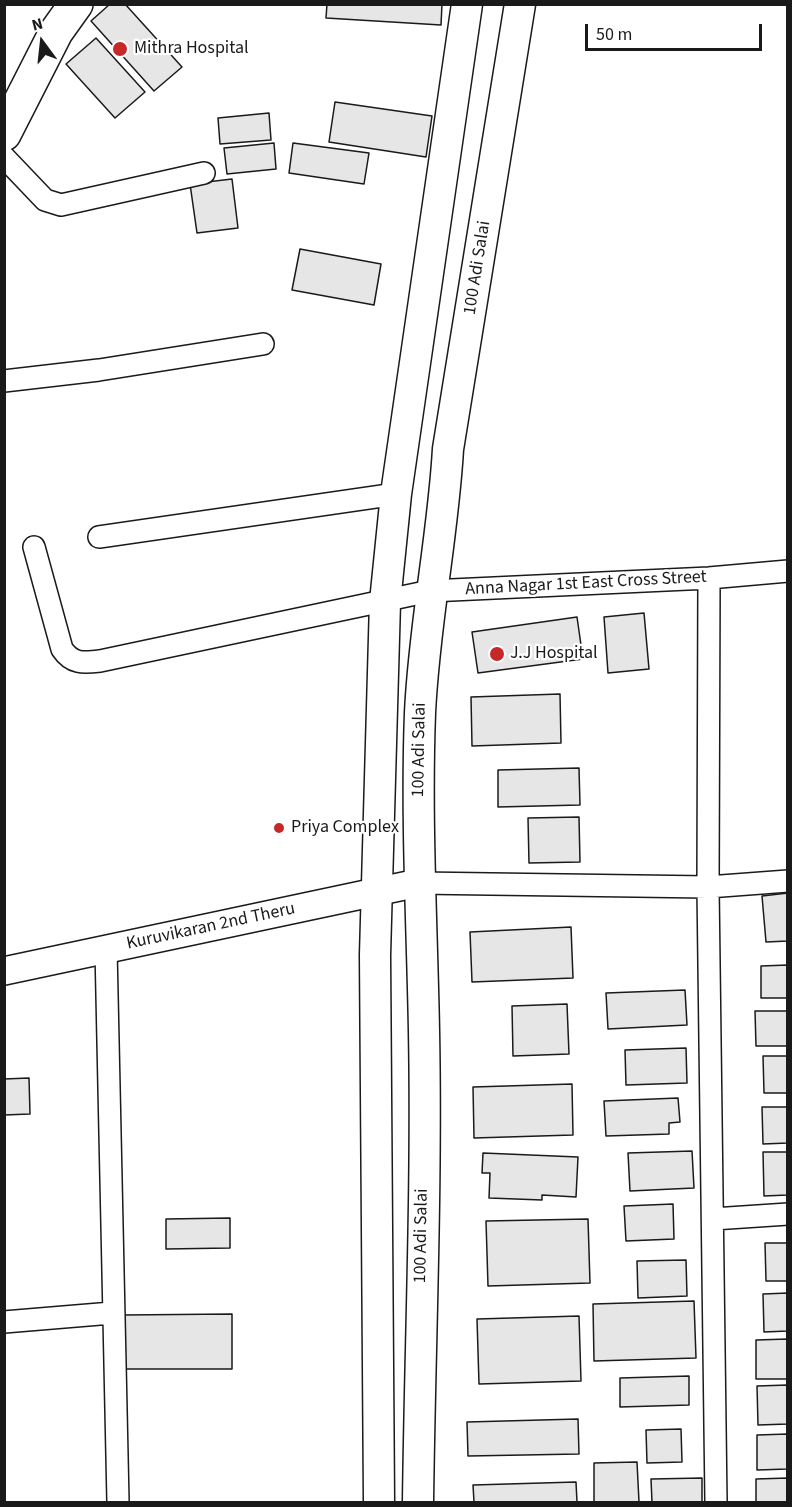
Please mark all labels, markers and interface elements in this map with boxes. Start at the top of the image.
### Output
north arrow [12,12,72,72]
scale bar [588,12,765,50]
text: N [29,13,45,37]
text: 50 m [596,22,632,47]
place label: Mithra Hospital [134,38,249,60]
marker: Mithra Hospital [111,40,129,58]
street label: 100 Adi Salai [460,219,496,317]
street label: Anna Nagar 1st East Cross Street [465,567,707,601]
place label: J.J Hospital [510,643,598,665]
marker: J.J Hospital [488,645,506,663]
street label: 100 Adi Salai [408,702,432,798]
place label: Priya Complex [291,817,399,839]
marker: Priya Complex [272,821,286,835]
street label: Kuruvikaran 2nd Theru [125,899,297,955]
street label: 100 Adi Salai [410,1188,434,1284]

